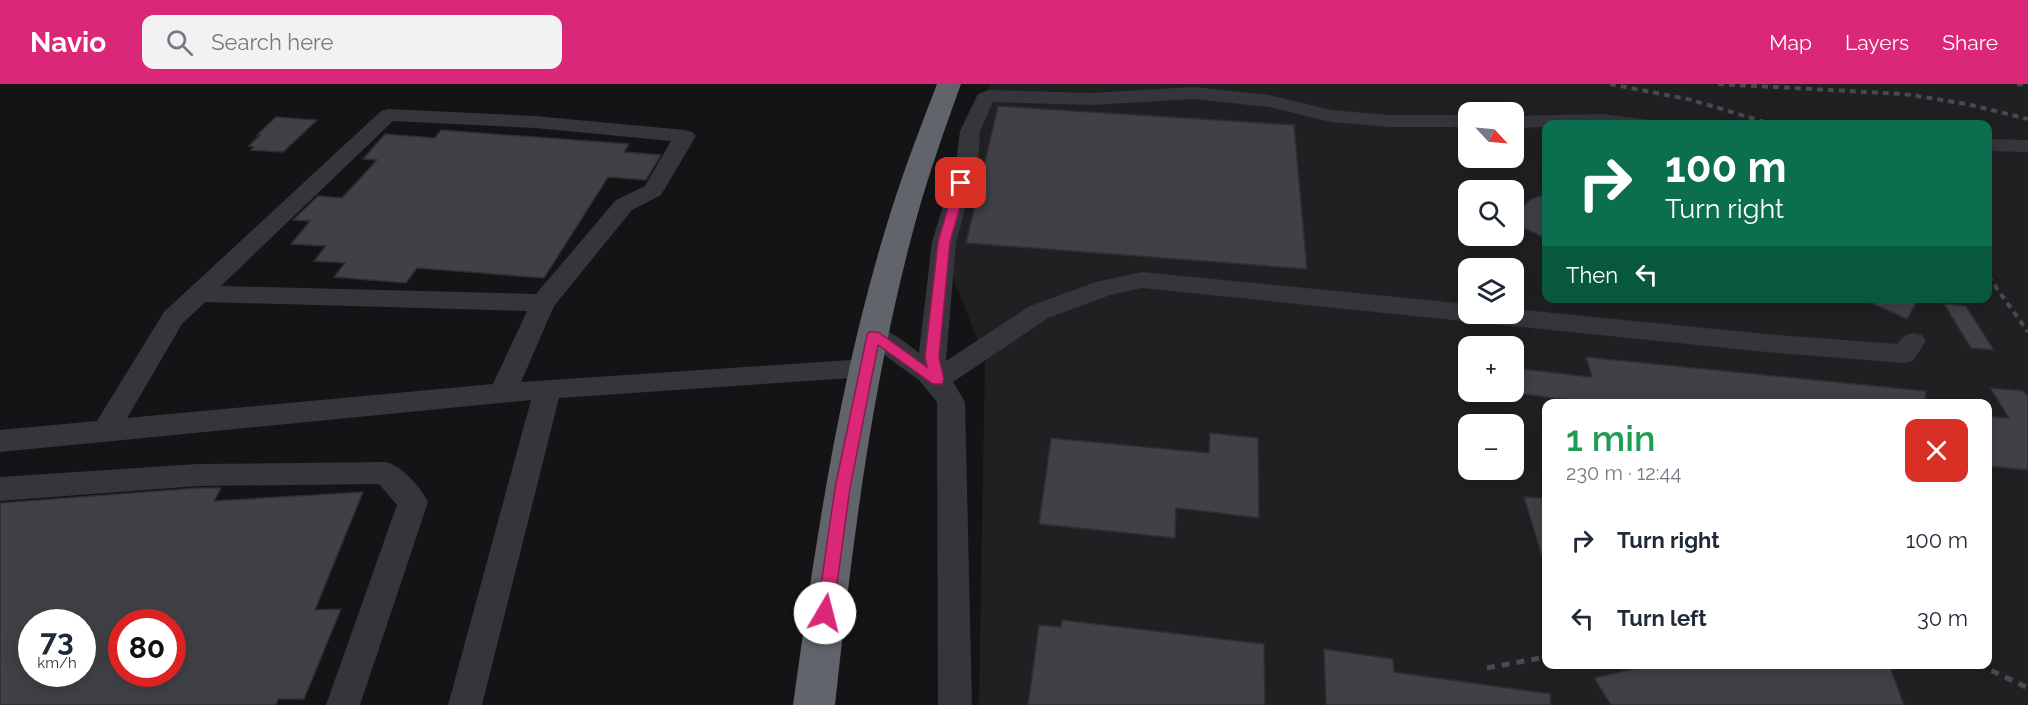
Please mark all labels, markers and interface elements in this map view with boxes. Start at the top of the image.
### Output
search box [142,15,562,69]
text: Navio [30,26,106,59]
icon: search [163,26,196,59]
text: Search here [211,29,333,55]
text: Map [1769,30,1812,55]
text: Layers [1845,30,1909,55]
text: Share [1942,30,1998,55]
north arrow [1458,102,1524,168]
map controls [1458,102,1524,480]
text: 100 m [1665,143,1787,192]
icon: right [1566,144,1644,222]
pin [935,157,986,208]
icon: arrive [944,166,977,199]
button: search [1458,180,1524,246]
text: Turn right [1665,193,1784,224]
button: layers [1458,258,1524,324]
icon: left [1630,258,1663,291]
text: Then [1566,262,1618,288]
button: + [1458,336,1524,402]
button: − [1458,414,1524,480]
text: 1 min [1566,417,1655,459]
button: close [1905,419,1968,482]
text: 230 m · 12:44 [1566,461,1681,485]
icon: right [1566,524,1599,557]
text: Turn right [1617,527,1720,553]
text: 100 m [1906,527,1968,553]
position arrow [793,581,857,645]
icon: left [1566,602,1599,635]
text: Turn left [1617,605,1707,631]
text: 30 m [1917,605,1968,631]
speed limit sign: 80 [108,609,186,687]
text: 73 [40,623,74,658]
text: km/h [37,654,77,672]

